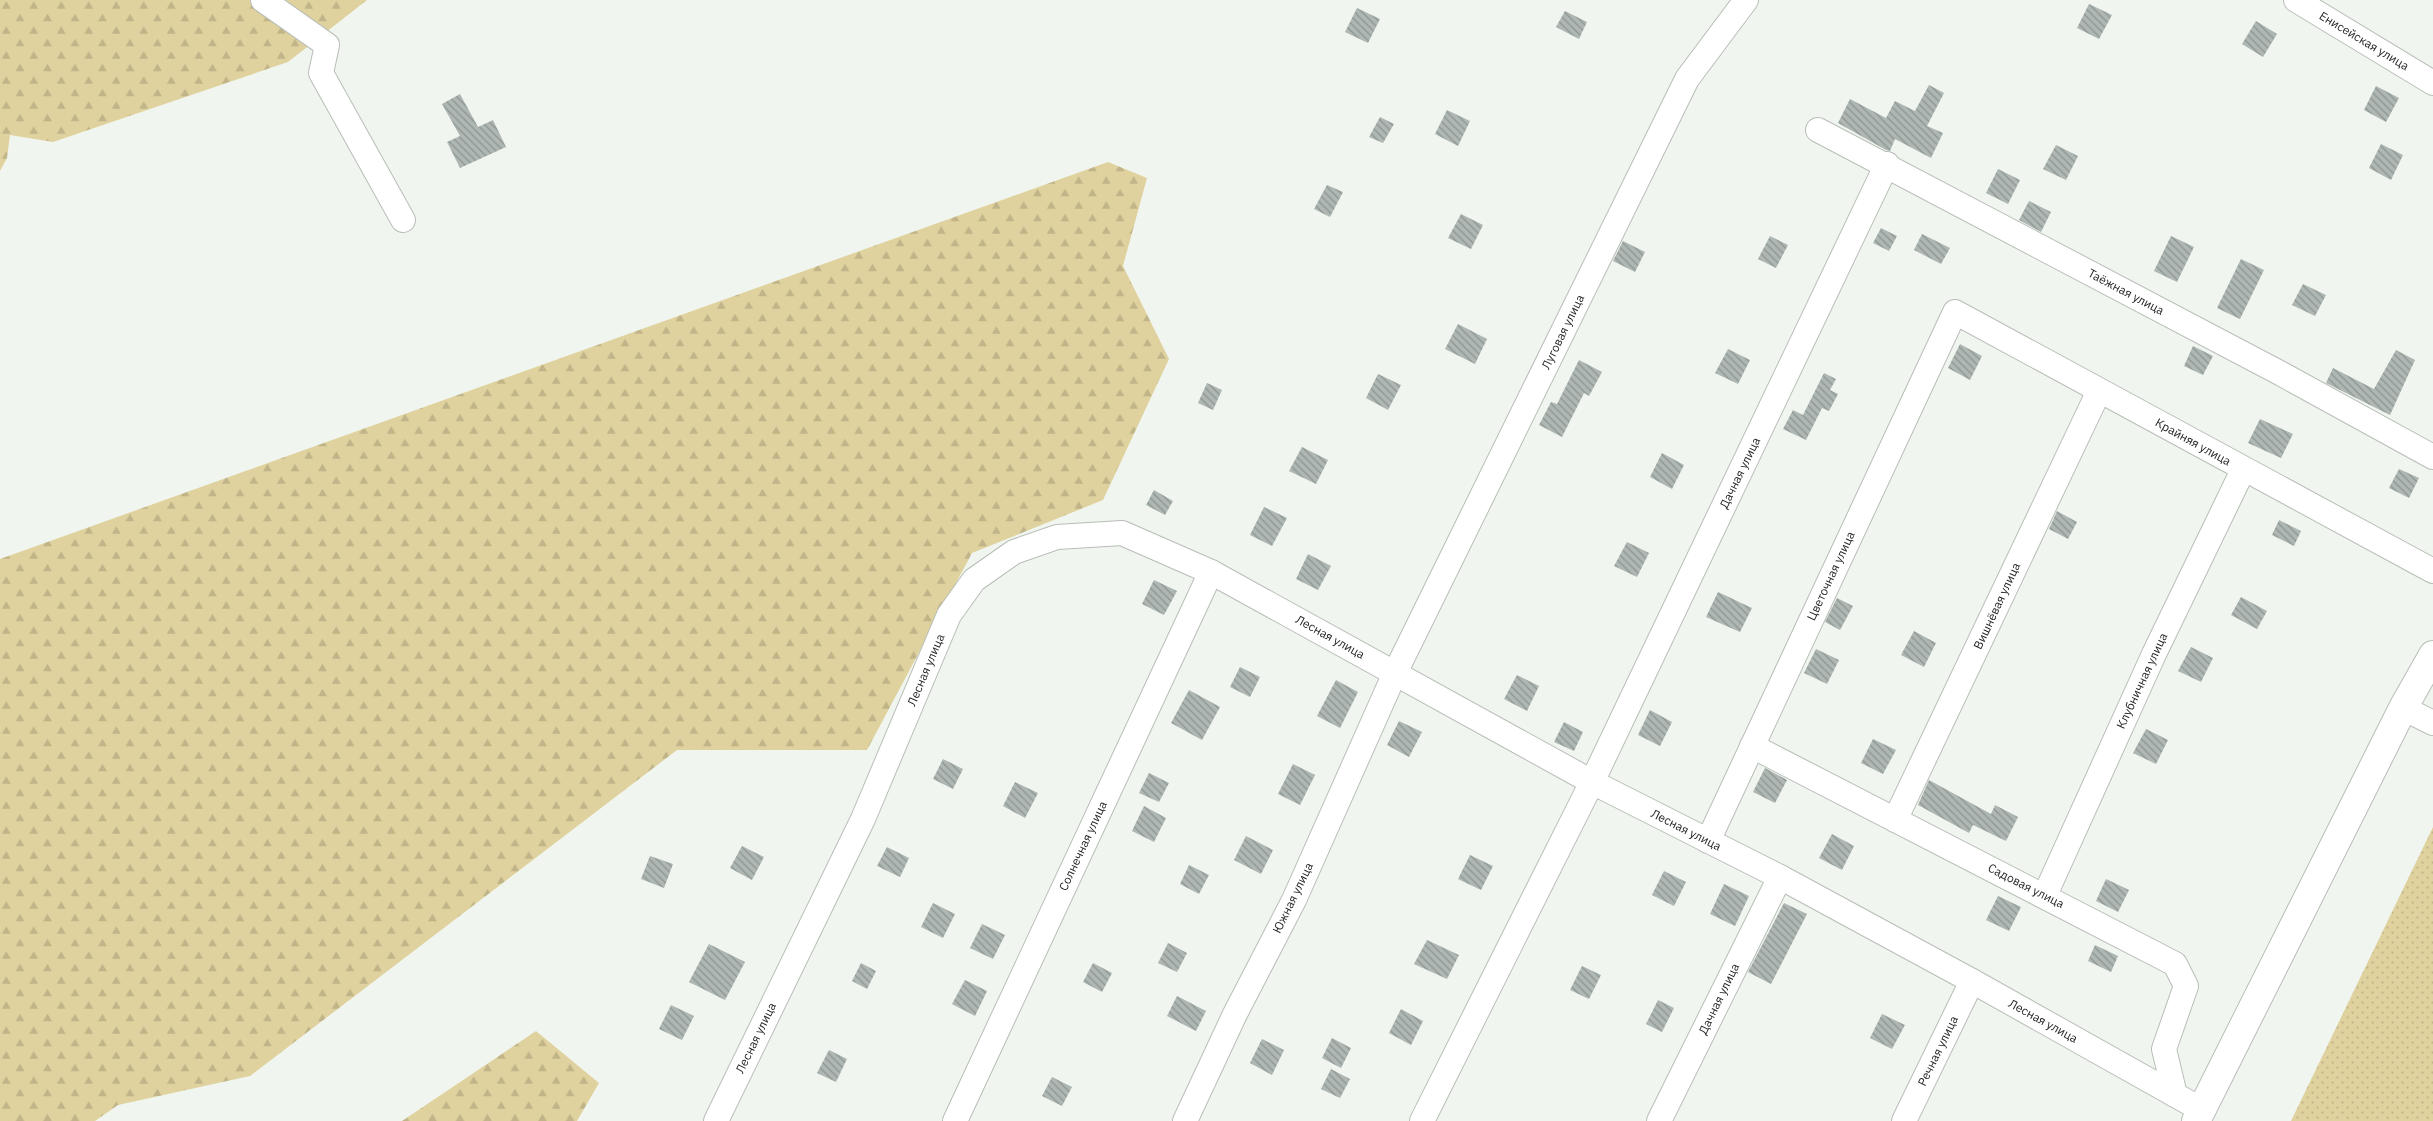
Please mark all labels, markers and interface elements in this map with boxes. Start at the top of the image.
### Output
street label: Енисейская улица [2317,8,2412,74]
street label: Таёжная улица [2086,265,2167,318]
street label: Луговая улица [1538,291,1587,372]
street label: Крайняя улица [2153,415,2234,469]
street label: Дачная улица [1716,434,1764,511]
street label: Цветочная улица [1803,528,1858,623]
street label: Вишнёвая улица [1970,560,2023,651]
street label: Лесная улица [1293,611,1368,662]
street label: Клубничная улица [2113,630,2171,731]
street label: Лесная улица [904,631,948,708]
street label: Солнечная улица [1055,798,1110,893]
street label: Лесная улица [1649,805,1724,854]
street label: Южная улица [1269,860,1316,935]
street label: Садовая улица [1986,860,2067,911]
street label: Дачная улица [1695,960,1743,1037]
street label: Лесная улица [2006,995,2081,1046]
street label: Лесная улица [732,999,779,1076]
street label: Речная улица [1914,1013,1961,1088]

